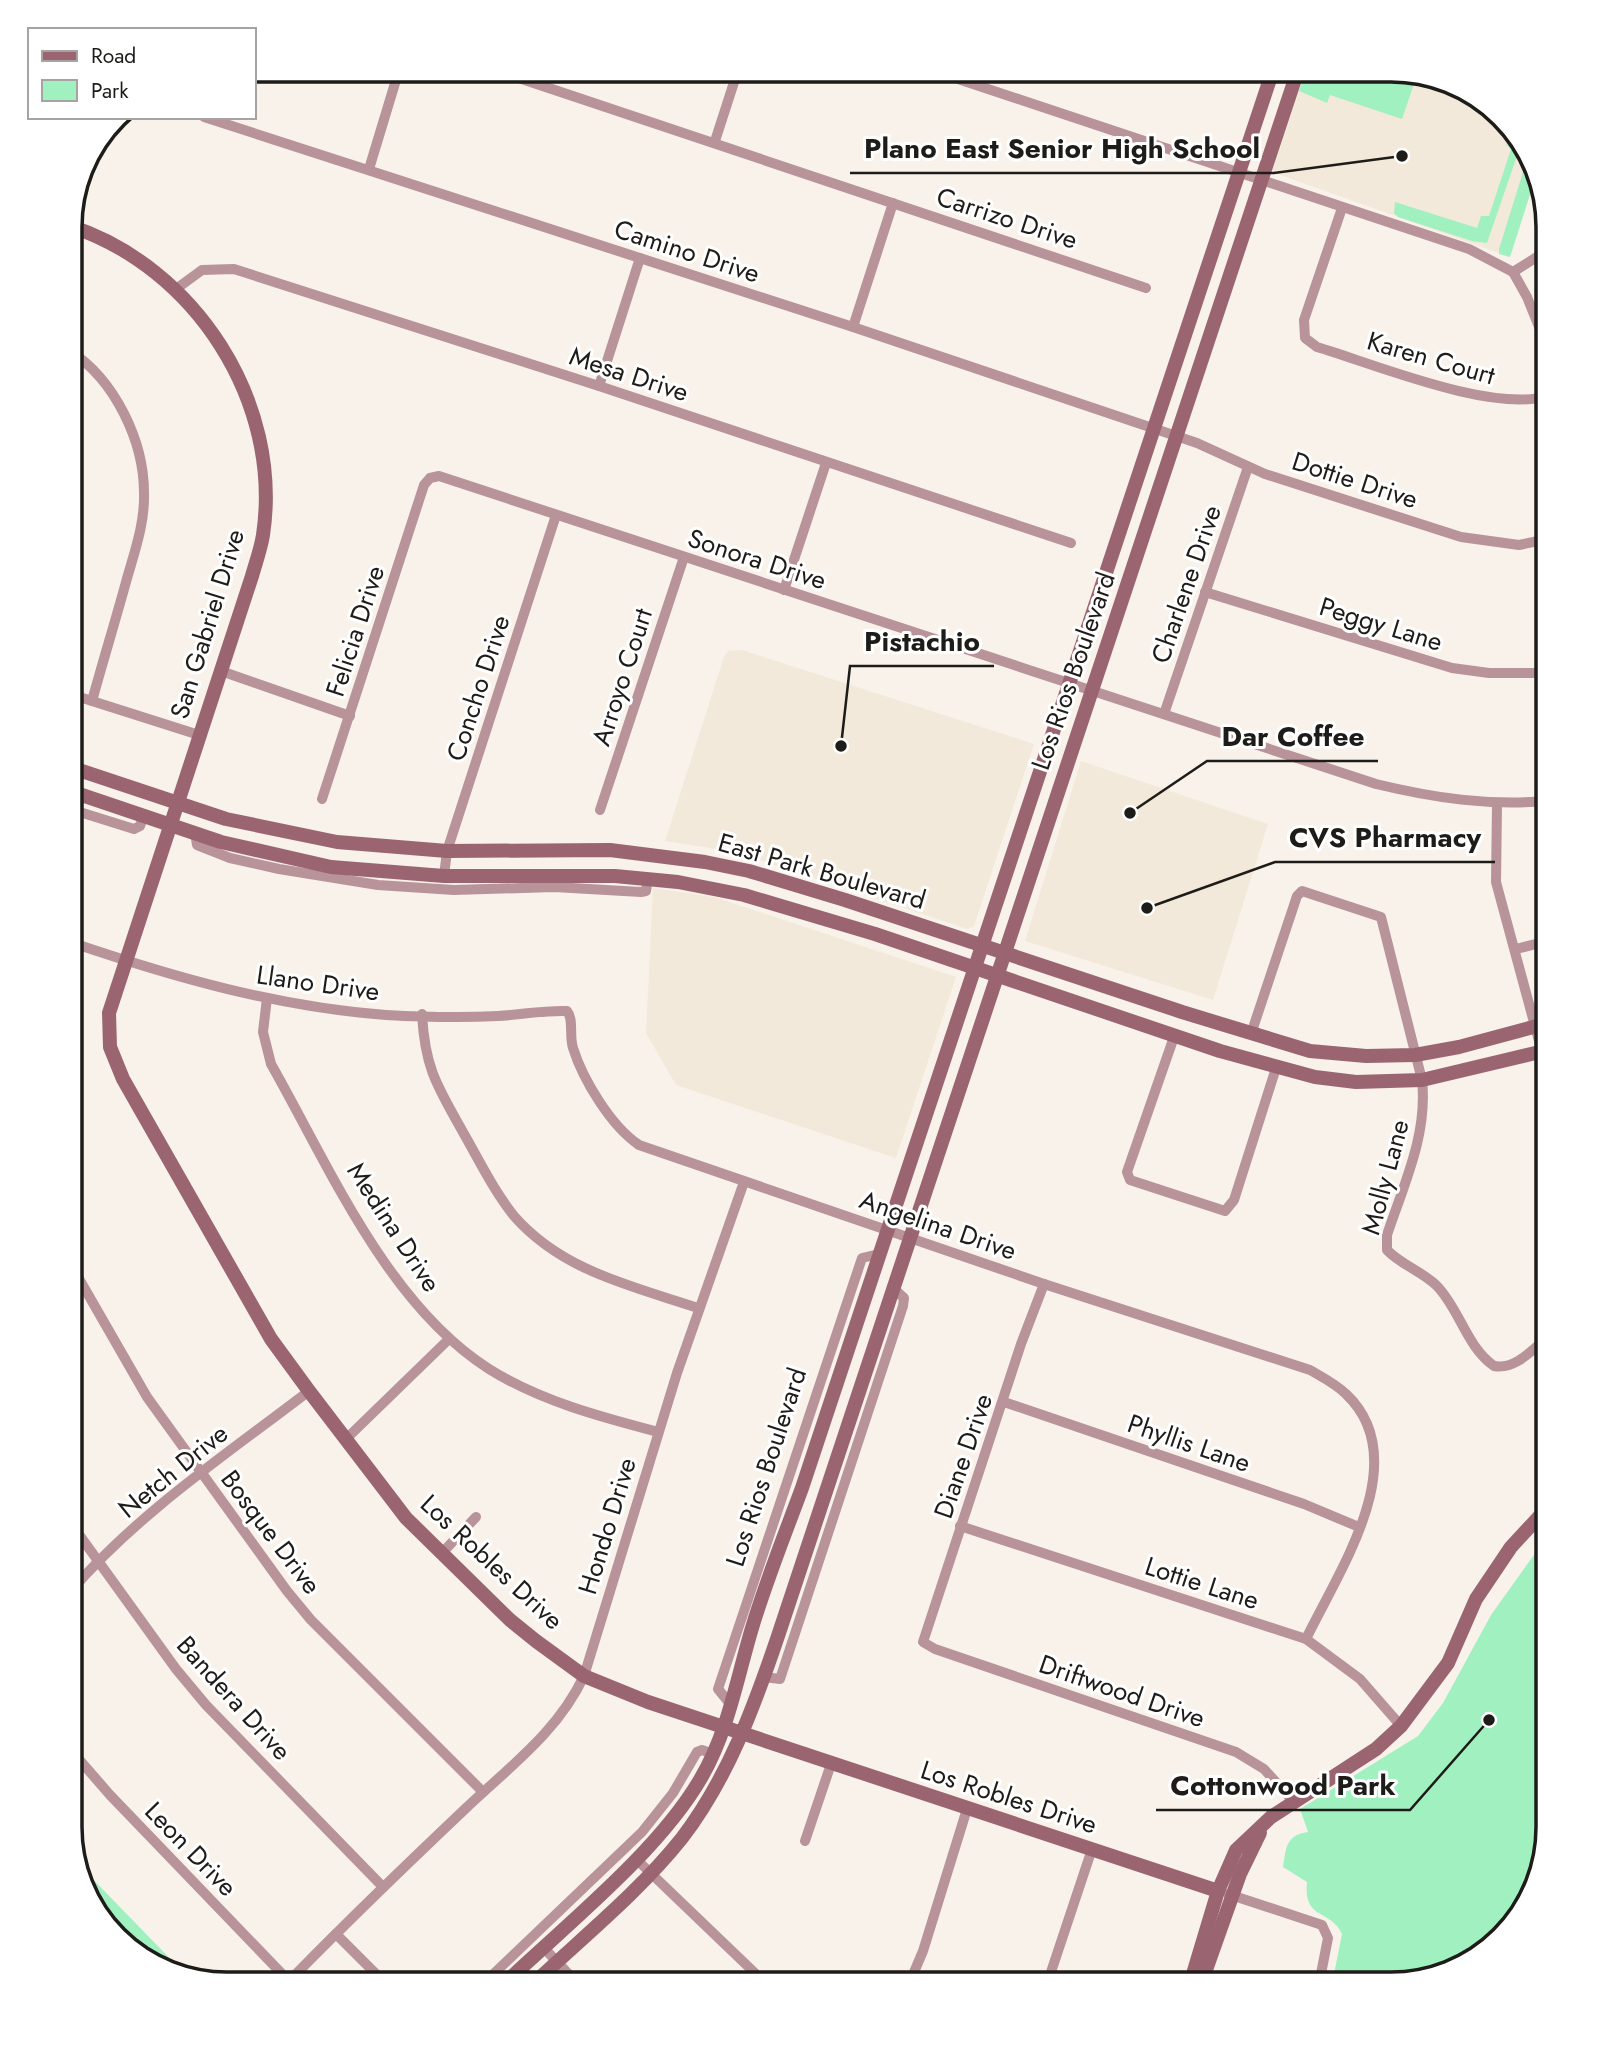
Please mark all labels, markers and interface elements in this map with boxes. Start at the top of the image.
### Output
legend [28,28,256,119]
text: Road [91,41,136,71]
text: Park [91,76,129,106]
callout: Plano East Senior High School [850,124,1274,173]
text: Plano East Senior High School [864,128,1260,169]
street label: Carrizo Drive [932,177,1082,259]
street label: Camino Drive [609,210,765,292]
street label: Karen Court [1363,322,1500,395]
street label: Mesa Drive [565,337,693,411]
street label: Dottie Drive [1287,442,1423,518]
street label: Charlene Drive [1141,500,1231,668]
street label: Sonora Drive [683,519,831,599]
street label: San Gabriel Drive [160,525,254,723]
street label: Felicia Drive [316,561,394,701]
street label: Los Rios Boulevard [1021,567,1125,775]
street label: Peggy Lane [1315,587,1447,661]
street label: Arroyo Court [582,603,662,751]
street label: Concho Drive [437,610,519,766]
callout: Pistachio [850,617,994,666]
text: Pistachio [864,621,980,662]
callout: Dar Coffee [1207,712,1378,761]
text: Dar Coffee [1221,716,1365,757]
callout: CVS Pharmacy [1275,813,1495,862]
text: CVS Pharmacy [1289,817,1481,858]
street label: East Park Boulevard [714,823,930,919]
street label: Llano Drive [254,956,382,1010]
street label: Molly Lane [1351,1115,1419,1239]
street label: Medina Drive [338,1155,450,1299]
street label: Angelina Drive [855,1180,1021,1270]
street label: Los Rios Boulevard [716,1363,816,1571]
street label: Diane Drive [924,1389,1002,1523]
street label: Phyllis Lane [1123,1404,1255,1482]
street label: Netch Drive [110,1415,236,1527]
street label: Hondo Drive [568,1453,646,1599]
street label: Bosque Drive [212,1462,330,1602]
street label: Los Robles Drive [412,1486,572,1638]
street label: Lottie Lane [1140,1547,1264,1619]
street label: Bandera Drive [168,1627,300,1769]
street label: Driftwood Drive [1034,1645,1210,1737]
street label: Los Robles Drive [916,1751,1102,1843]
callout: Cottonwood Park [1156,1761,1410,1810]
text: Cottonwood Park [1170,1765,1396,1806]
street label: Leon Drive [136,1793,246,1905]

